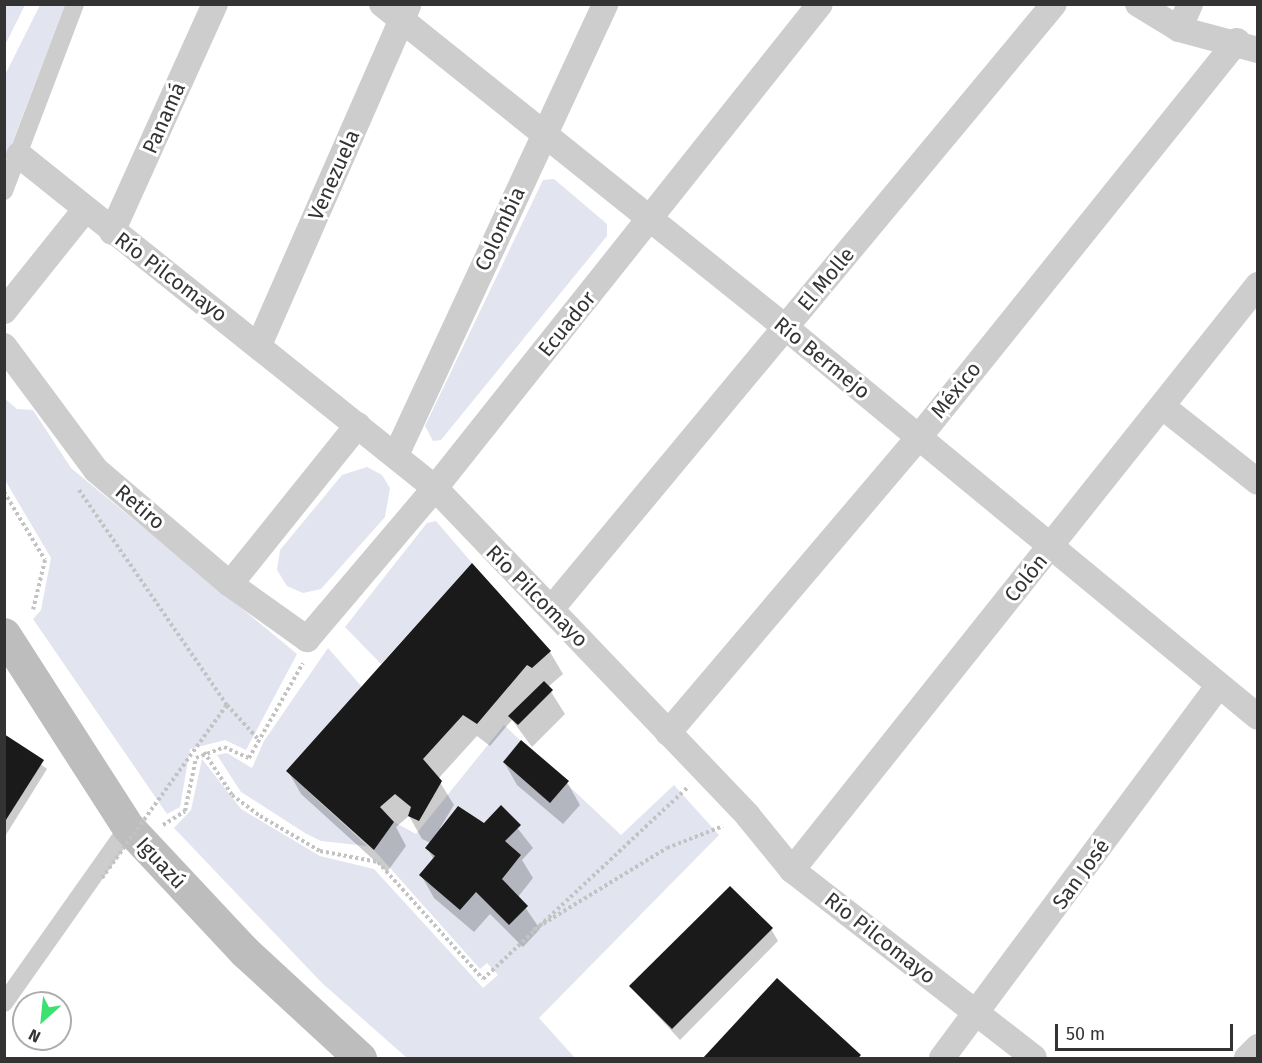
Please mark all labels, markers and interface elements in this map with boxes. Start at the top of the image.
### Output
street label: Panamá [137,78,191,158]
street label: Venezuela [303,126,365,224]
street label: Colombia [470,183,530,275]
street label: Río Pilcomayo [110,227,232,327]
street label: El Molle [792,242,860,316]
street label: Ecuador [533,286,601,362]
street label: Río Bermejo [769,312,875,404]
street label: México [926,357,986,423]
street label: Retiro [110,479,170,535]
street label: Río Pilcomayo [481,540,593,652]
street label: Colón [999,549,1053,607]
street label: Iguazú [131,832,191,894]
street label: San José [1047,834,1115,914]
street label: Río Pilcomayo [819,887,941,989]
north arrow [12,991,72,1051]
scale bar [1058,1012,1236,1050]
text: 50 m [1066,1023,1105,1045]
text: N [25,1025,44,1047]

